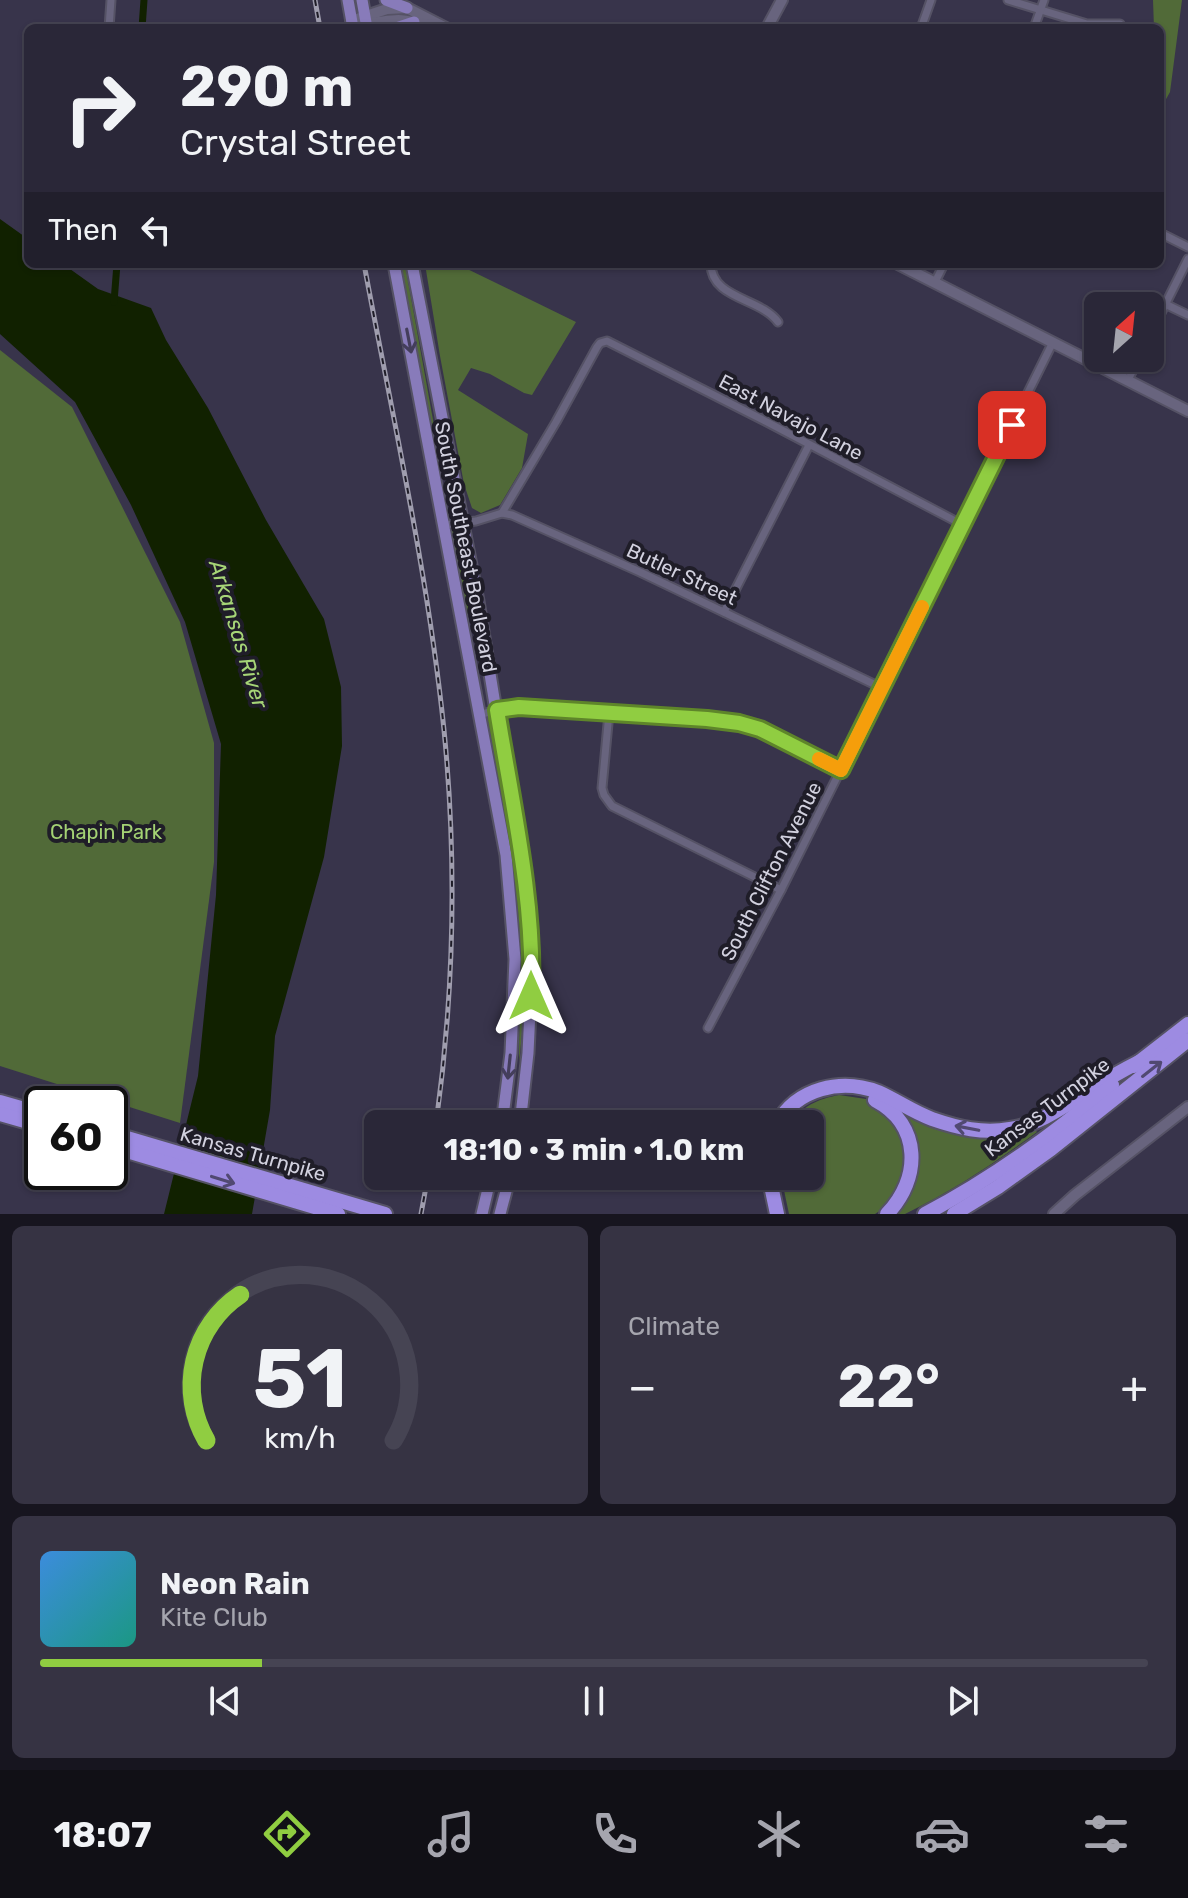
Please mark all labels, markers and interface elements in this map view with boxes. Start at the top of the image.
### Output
text: 290 m [180,54,354,120]
icon: right [48,56,152,160]
text: Crystal Street [180,121,411,164]
icon: left [134,208,178,252]
text: Then [48,212,118,248]
north arrow [1084,292,1164,372]
map controls [1084,292,1164,372]
one-way arrow [402,327,417,353]
street label: East Navajo Lane [715,369,867,465]
pin [978,391,1046,459]
icon: arrive [990,403,1034,447]
street label: South Southeast Boulevard [430,419,502,675]
street label: Butler Street [623,538,741,610]
water label: Arkansas River [203,556,274,713]
street label: South Clifton Avenue [715,778,827,964]
park label: Chapin Park [50,820,163,844]
position arrow [489,954,573,1038]
street label: Kansas Turnpike [980,1052,1114,1162]
one-way arrow [502,1053,517,1080]
one-way arrow [1141,1060,1162,1077]
speed limit sign: 60 [24,1086,128,1190]
one-way arrow [955,1120,980,1135]
street label: Kansas Turnpike [177,1122,329,1186]
text: 18:10 · 3 min · 1.0 km [443,1132,745,1168]
one-way arrow [209,1173,235,1188]
text: Climate [628,1311,720,1342]
text: 51 [253,1329,347,1428]
text: 22° [837,1351,940,1422]
text: − [628,1361,657,1413]
text: + [1121,1361,1148,1413]
text: km/h [264,1421,336,1455]
text: Neon Rain [160,1566,310,1602]
text: Kite Club [160,1602,268,1633]
icon: previous [203,1679,247,1723]
icon: pause [572,1679,616,1723]
icon: next [941,1679,985,1723]
icon: directions [259,1806,315,1862]
icon: music [423,1806,479,1862]
icon: phone [587,1806,643,1862]
icon: climate [751,1806,807,1862]
icon: car [914,1806,970,1862]
icon: filters [1078,1806,1134,1862]
text: 18:07 [54,1813,152,1856]

